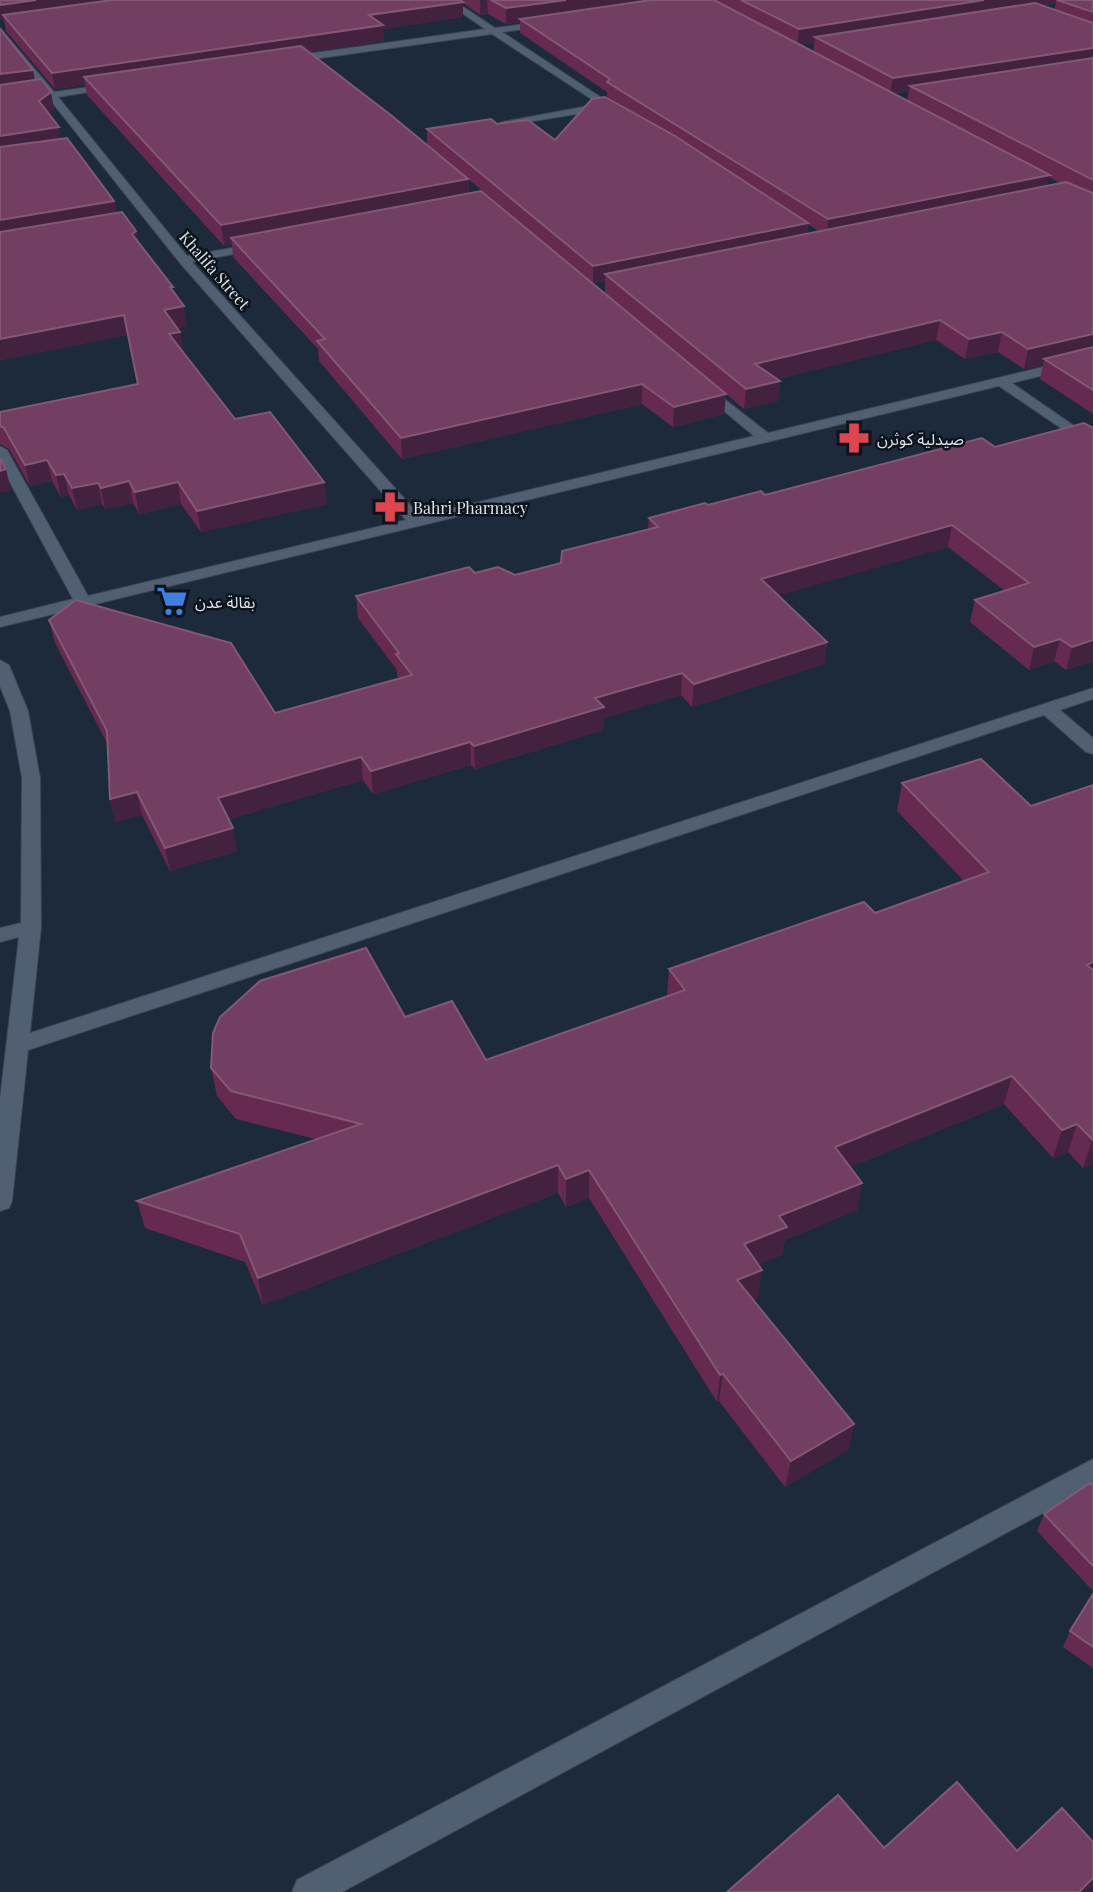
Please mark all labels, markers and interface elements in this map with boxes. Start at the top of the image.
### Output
street label: Khalifa Street [175,226,255,314]
pharmacy icon: صيدلية كوثرن [837,421,871,455]
place label: صيدلية كوثرن [877,428,964,449]
pharmacy icon: Bahri Pharmacy [373,490,407,524]
place label: Bahri Pharmacy [413,497,528,518]
supermarket icon: بقالة عدن [155,584,189,618]
place label: بقالة عدن [195,591,255,612]

